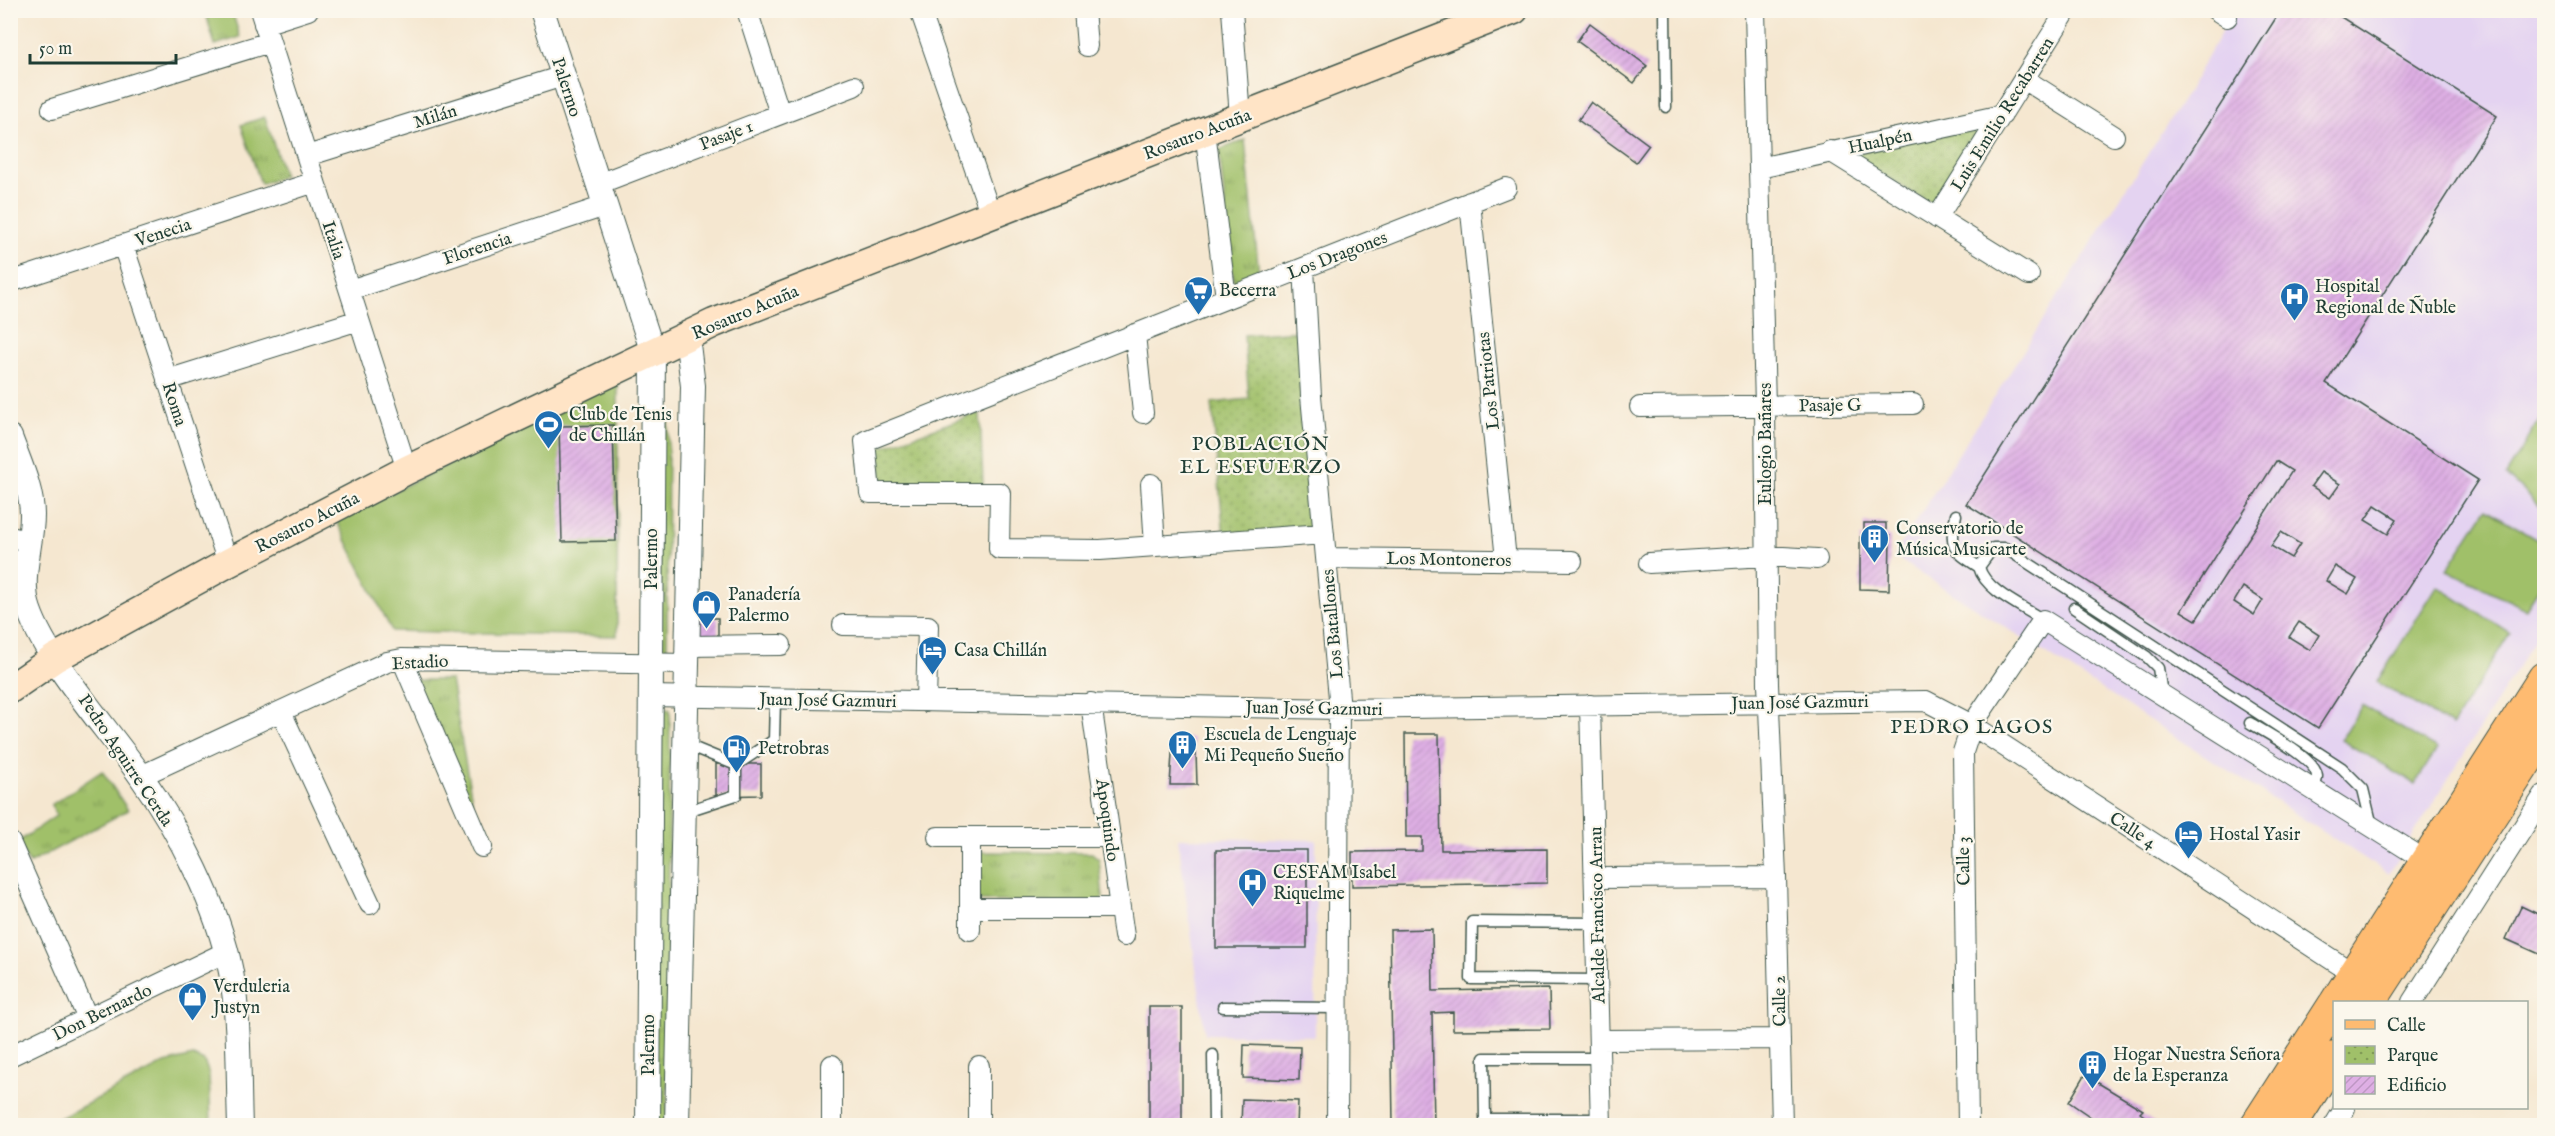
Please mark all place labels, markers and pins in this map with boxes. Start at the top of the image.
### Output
supermarket icon: Becerra [1182,274,1214,316]
place label: Hospital Regional de Ñuble [2315,276,2456,320]
place label: Becerra [1219,280,1276,303]
hospital icon: Hospital Regional de Ñuble [2278,280,2310,322]
place label: Club de Tenis de Chillán [569,404,672,448]
sports icon: Club de Tenis de Chillán [532,408,564,450]
place label: Conservatorio de Música Musicarte [1896,518,2026,562]
building icon: Conservatorio de Música Musicarte [1859,522,1891,564]
place label: Panadería Palermo [728,584,801,628]
shop icon: Panadería Palermo [691,588,723,630]
hotel icon: Casa Chillán [917,634,949,676]
place label: Casa Chillán [954,640,1048,663]
place label: Escuela de Lenguaje Mi Pequeño Sueño [1204,724,1357,768]
building icon: Escuela de Lenguaje Mi Pequeño Sueño [1167,728,1199,770]
fuel station icon: Petrobras [721,732,753,774]
place label: Petrobras [758,738,829,761]
hotel icon: Hostal Yasir [2172,818,2204,860]
place label: Hostal Yasir [2209,824,2301,847]
place label: CESFAM Isabel Riquelme [1273,862,1396,906]
hospital icon: CESFAM Isabel Riquelme [1236,866,1268,908]
place label: Verduleria Justyn [211,976,290,1020]
shop icon: Verduleria Justyn [176,980,208,1022]
place label: Hogar Nuestra Señora de la Esperanza [2113,1044,2281,1088]
building icon: Hogar Nuestra Señora de la Esperanza [2076,1048,2108,1090]

